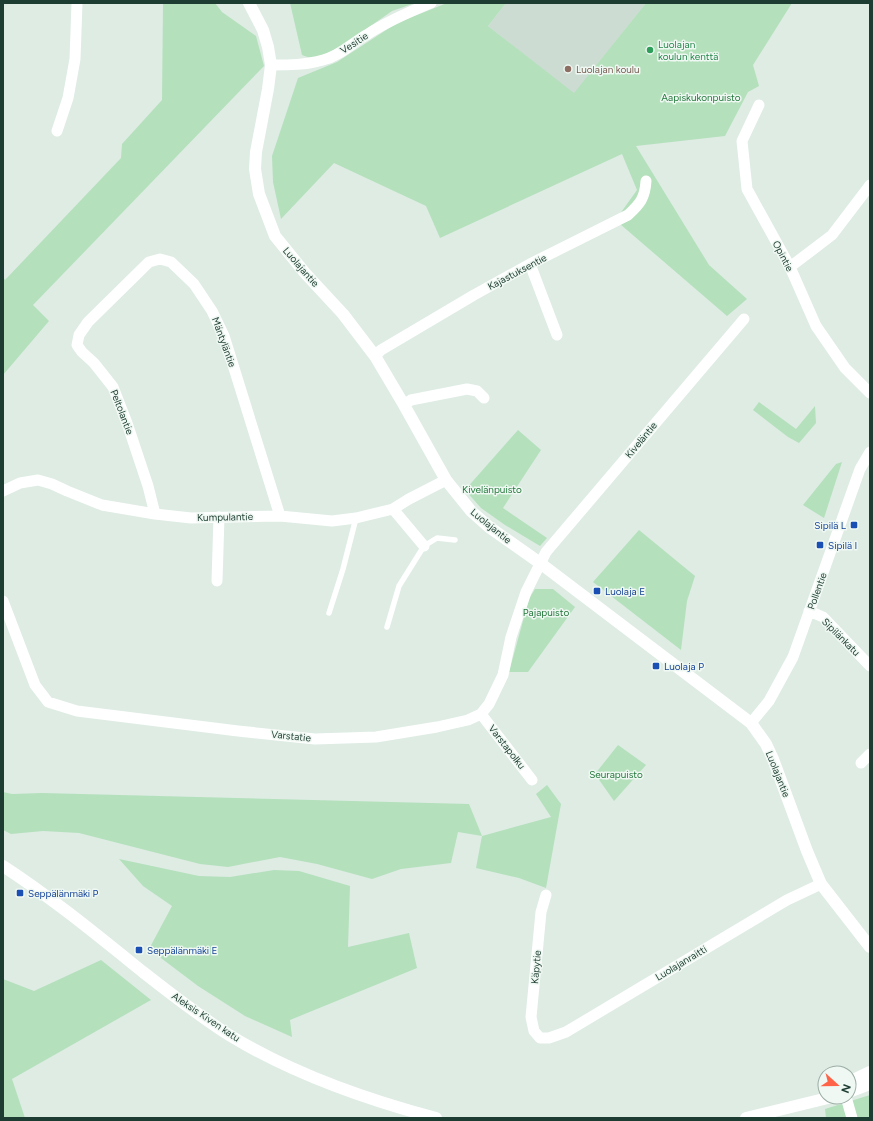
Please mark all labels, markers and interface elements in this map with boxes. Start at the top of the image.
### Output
street label: Vesitie [338,29,371,57]
place label: Luolajan koulun kenttä [658,38,718,63]
marker: Luolajan koulun kenttä [645,45,655,55]
place label: Luolajan koulu [576,63,640,76]
marker: Luolajan koulu [563,64,573,74]
park label: Aapiskukonpuisto [661,91,741,104]
street label: Opintie [769,238,797,274]
street label: Luolajantie [280,244,322,290]
street label: Kajastuksentie [485,251,549,293]
street label: Mäntyläntie [209,315,239,369]
street label: Peltolantie [107,388,137,437]
street label: Kiveläntie [622,419,660,461]
park label: Kivelänpuisto [462,483,522,496]
street label: Luolajantie [468,506,514,547]
street label: Kumpulantie [197,510,254,524]
place label: Sipilä L [814,519,847,532]
marker: Sipilä L [849,520,859,530]
place label: Sipilä I [828,539,857,552]
marker: Sipilä I [815,540,825,550]
street label: Pollentie [804,570,830,611]
place label: Luolaja E [605,585,645,598]
marker: Luolaja E [592,586,602,596]
park label: Pajapuisto [523,606,570,619]
street label: Sipilänkatu [819,615,863,659]
place label: Luolaja P [664,660,704,673]
marker: Luolaja P [651,661,661,671]
street label: Varstapolku [486,722,528,772]
street label: Varstatie [270,727,312,745]
street label: Luolajantie [763,749,793,800]
park label: Seurapuisto [589,768,643,781]
place label: Seppälänmäki P [28,887,99,900]
marker: Seppälänmäki P [15,888,25,898]
street label: Luolajanraitti [653,943,709,983]
place label: Seppälänmäki E [147,944,218,957]
marker: Seppälänmäki E [134,945,144,955]
street label: Käpytie [528,949,544,984]
street label: Aleksis Kiven katu [169,989,243,1045]
north arrow [817,1065,857,1105]
text: N [838,1082,853,1095]

